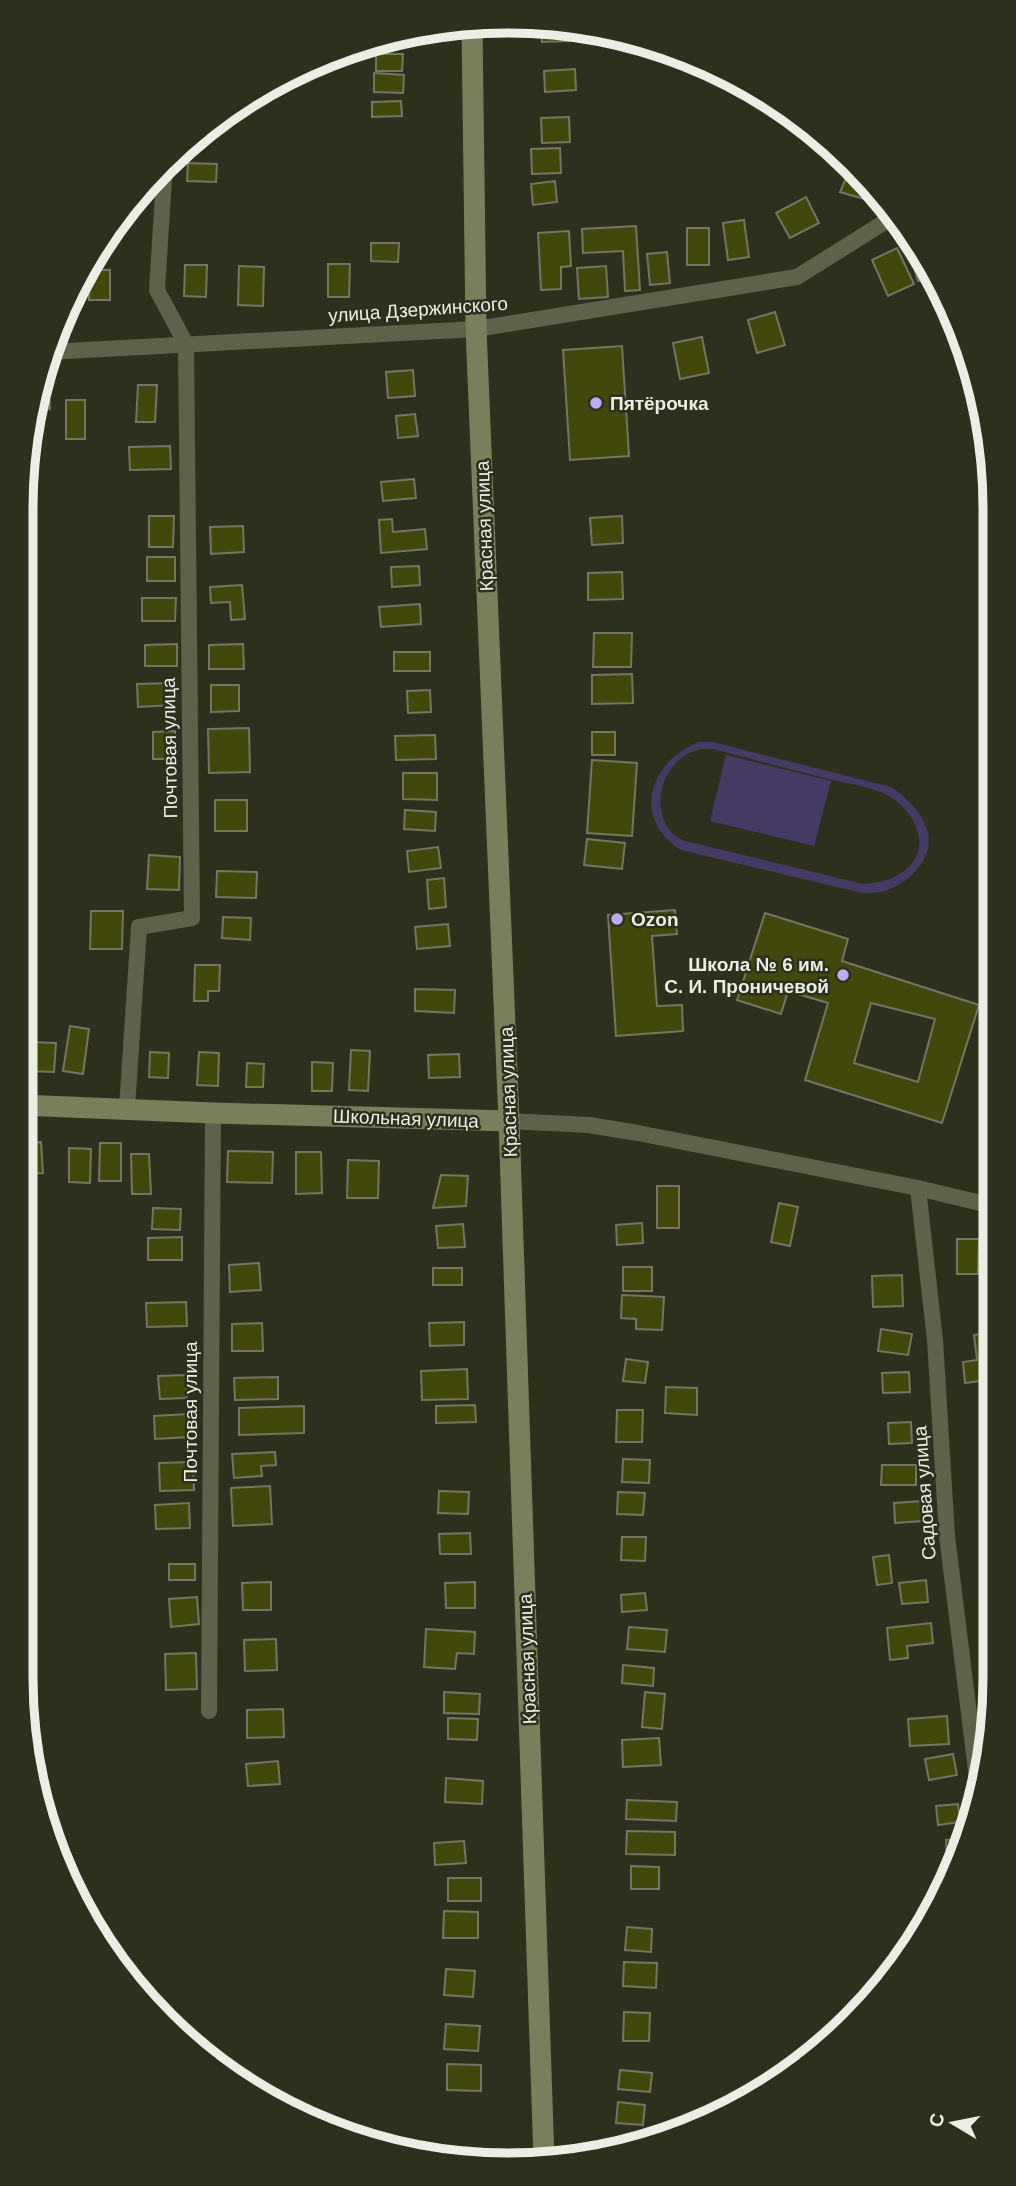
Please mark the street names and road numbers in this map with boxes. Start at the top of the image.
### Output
street label: улица Дзержинского [327,293,509,326]
street label: Красная улица [472,460,497,592]
street label: Почтовая улица [158,677,181,819]
street label: Красная улица [496,1026,521,1158]
street label: Школьная улица [333,1105,480,1132]
street label: Почтовая улица [180,1341,201,1483]
street label: Садовая улица [909,1425,940,1561]
street label: Красная улица [515,1593,540,1725]

